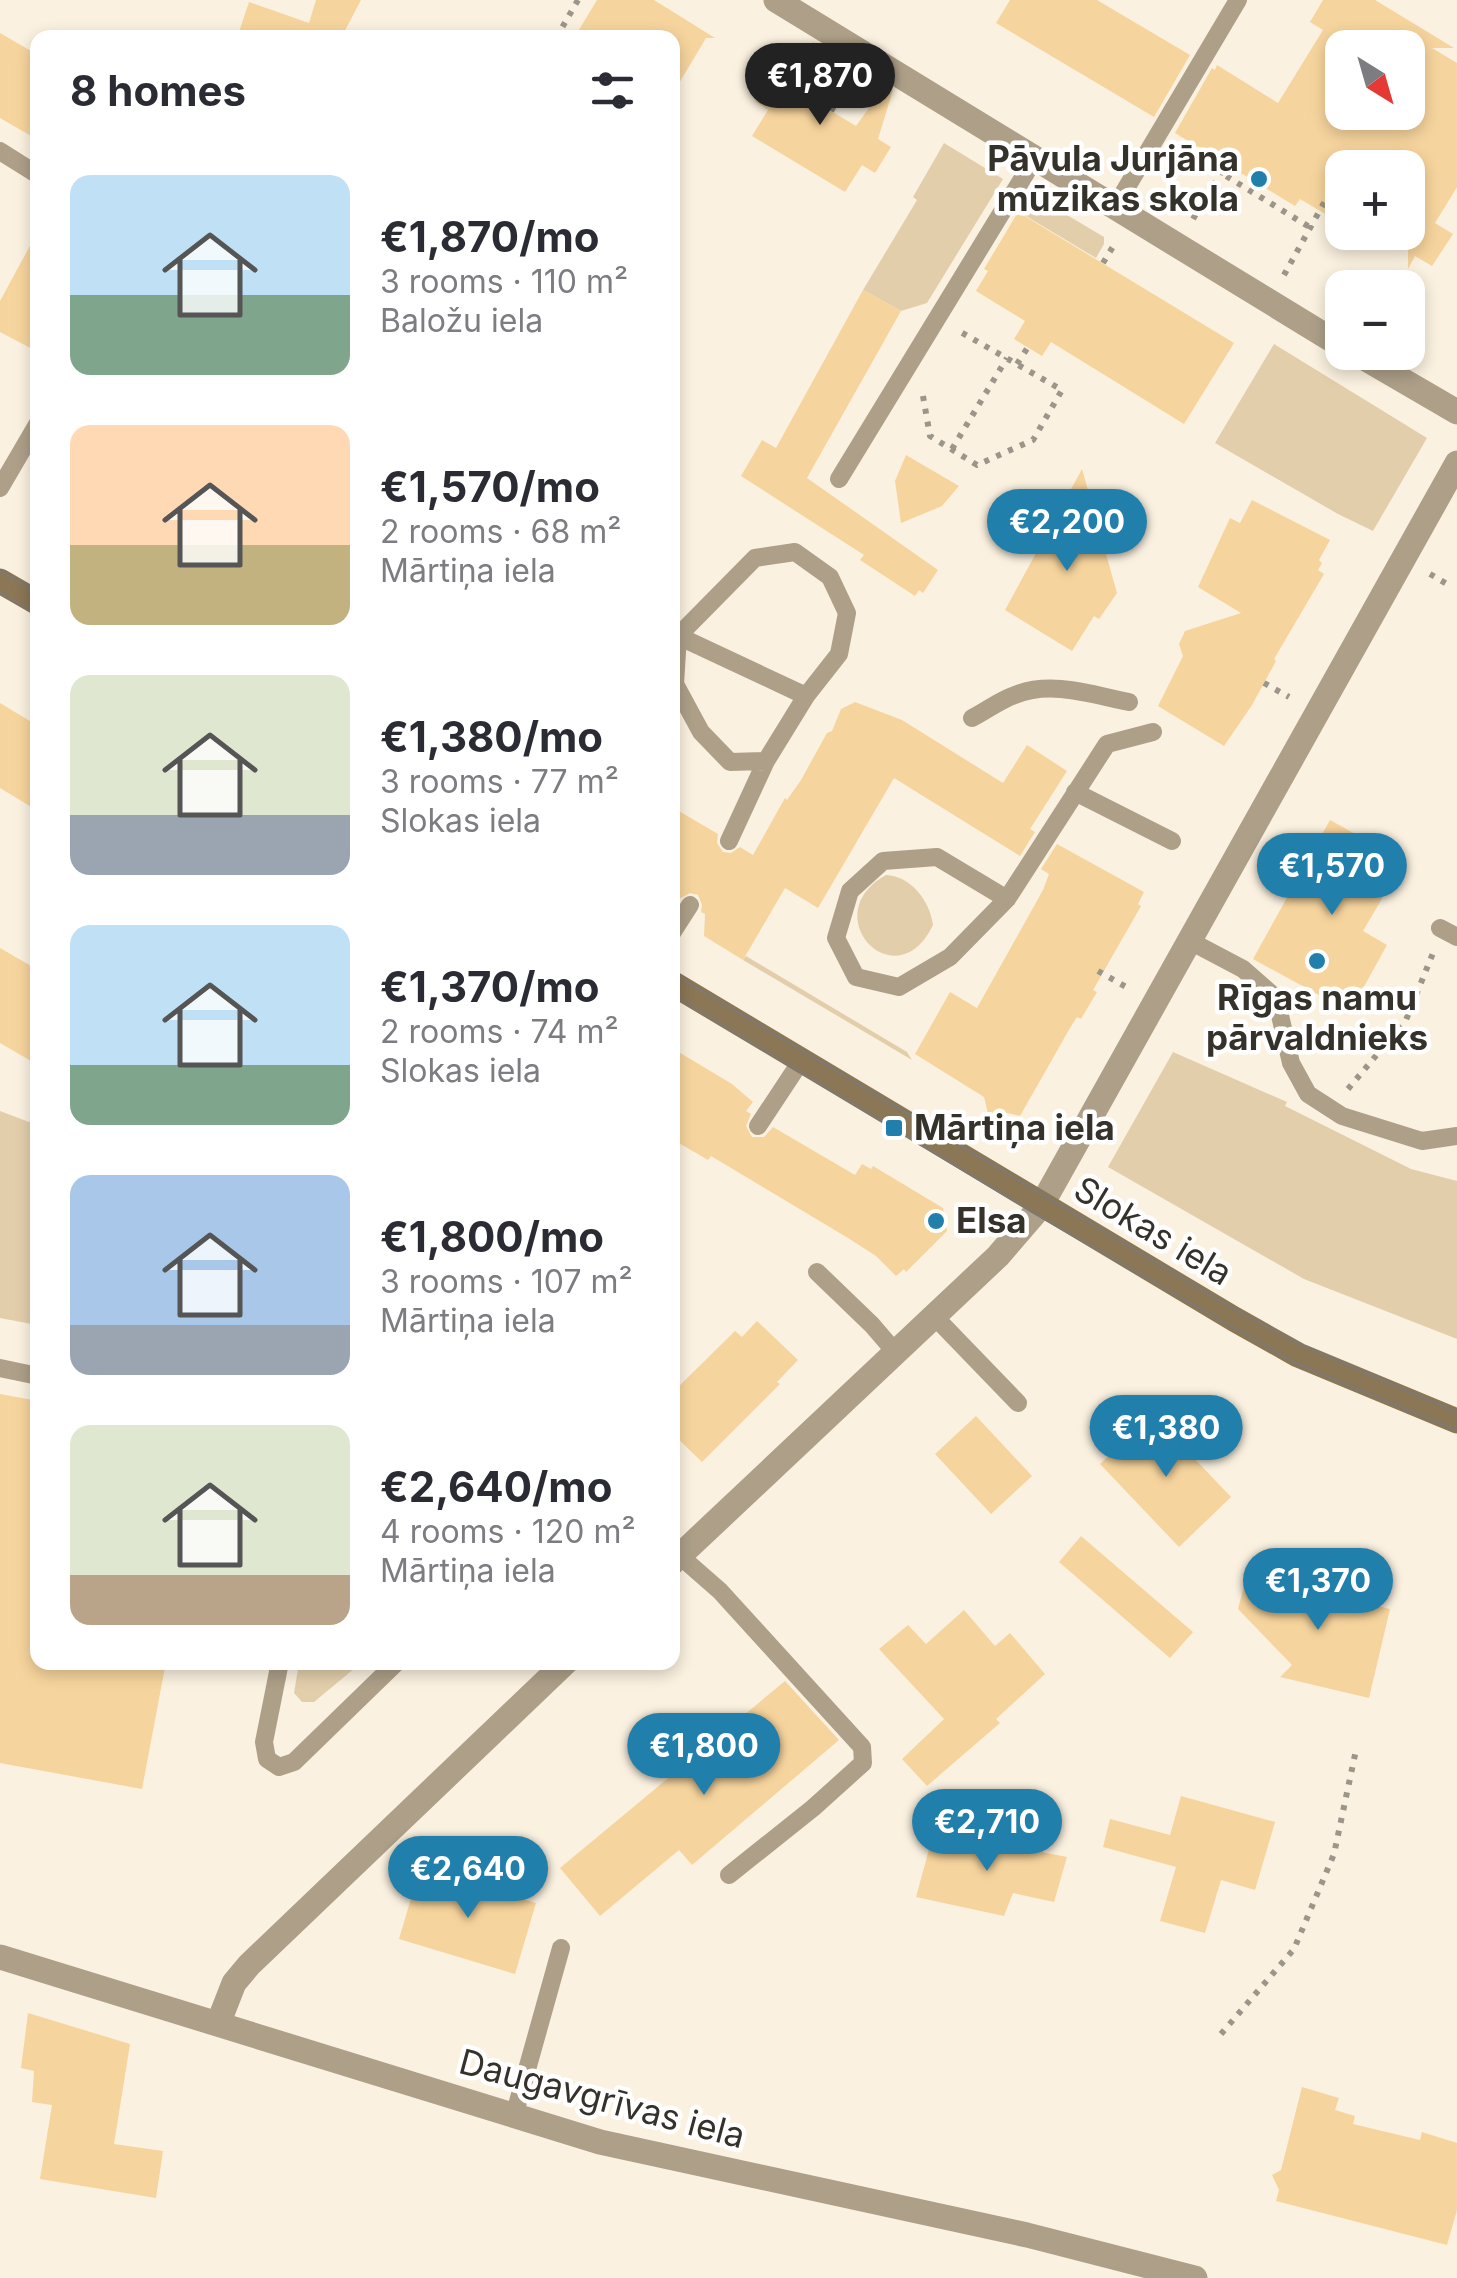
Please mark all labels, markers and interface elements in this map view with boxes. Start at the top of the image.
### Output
north arrow [1325,30,1425,130]
map controls [1325,30,1425,370]
pin: €1,870 [739,43,901,128]
text: €1,870 [767,56,873,95]
icon: filters [585,63,640,118]
text: 8 homes [70,65,246,116]
place label: Pāvula Jurjāna mūzikas skola [987,137,1239,219]
button: + [1325,150,1425,250]
marker: Pāvula Jurjāna mūzikas skola [1248,168,1270,190]
text: €1,870/mo [380,211,600,262]
icon: home [150,215,270,335]
text: 3 rooms · 110 m² [380,262,628,301]
button: − [1325,270,1425,370]
text: Baložu iela [380,301,543,340]
text: €1,570/mo [380,461,600,512]
icon: home [150,465,270,585]
pin: €2,200 [986,489,1148,574]
text: €2,200 [1009,502,1125,541]
text: 2 rooms · 68 m² [380,512,621,551]
text: Mārtiņa iela [380,551,556,590]
text: €1,380/mo [380,711,603,762]
icon: home [150,715,270,835]
text: 3 rooms · 77 m² [380,762,619,801]
text: Slokas iela [380,801,541,840]
pin: €1,570 [1251,833,1413,918]
text: €1,570 [1279,846,1385,885]
marker: Rīgas namu pārvaldnieks [1306,950,1328,972]
text: €1,370/mo [380,961,600,1012]
icon: home [150,965,270,1085]
place label: Rīgas namu pārvaldnieks [1206,976,1428,1058]
text: 2 rooms · 74 m² [380,1012,619,1051]
text: Slokas iela [380,1051,541,1090]
place label: Mārtiņa iela [914,1106,1115,1149]
marker: Mārtiņa iela [883,1117,905,1139]
street label: Slokas iela [1067,1167,1240,1293]
place label: Elsa [956,1199,1027,1241]
marker: Elsa [925,1210,947,1232]
text: €1,800/mo [380,1211,604,1262]
icon: home [150,1215,270,1335]
text: 3 rooms · 107 m² [380,1262,633,1301]
text: Mārtiņa iela [380,1301,556,1340]
pin: €1,380 [1085,1395,1247,1480]
text: €1,380 [1112,1408,1220,1447]
text: €2,640/mo [380,1461,612,1512]
icon: home [150,1465,270,1585]
text: 4 rooms · 120 m² [380,1512,636,1551]
pin: €1,370 [1237,1548,1399,1633]
text: Mārtiņa iela [380,1551,556,1590]
text: €1,370 [1265,1561,1371,1600]
pin: €1,800 [623,1713,785,1798]
text: €1,800 [649,1726,759,1765]
pin: €2,710 [906,1789,1068,1874]
text: €2,710 [934,1802,1040,1841]
pin: €2,640 [387,1836,549,1921]
text: €2,640 [410,1849,526,1888]
street label: Daugavgrīvas iela [455,2040,750,2156]

